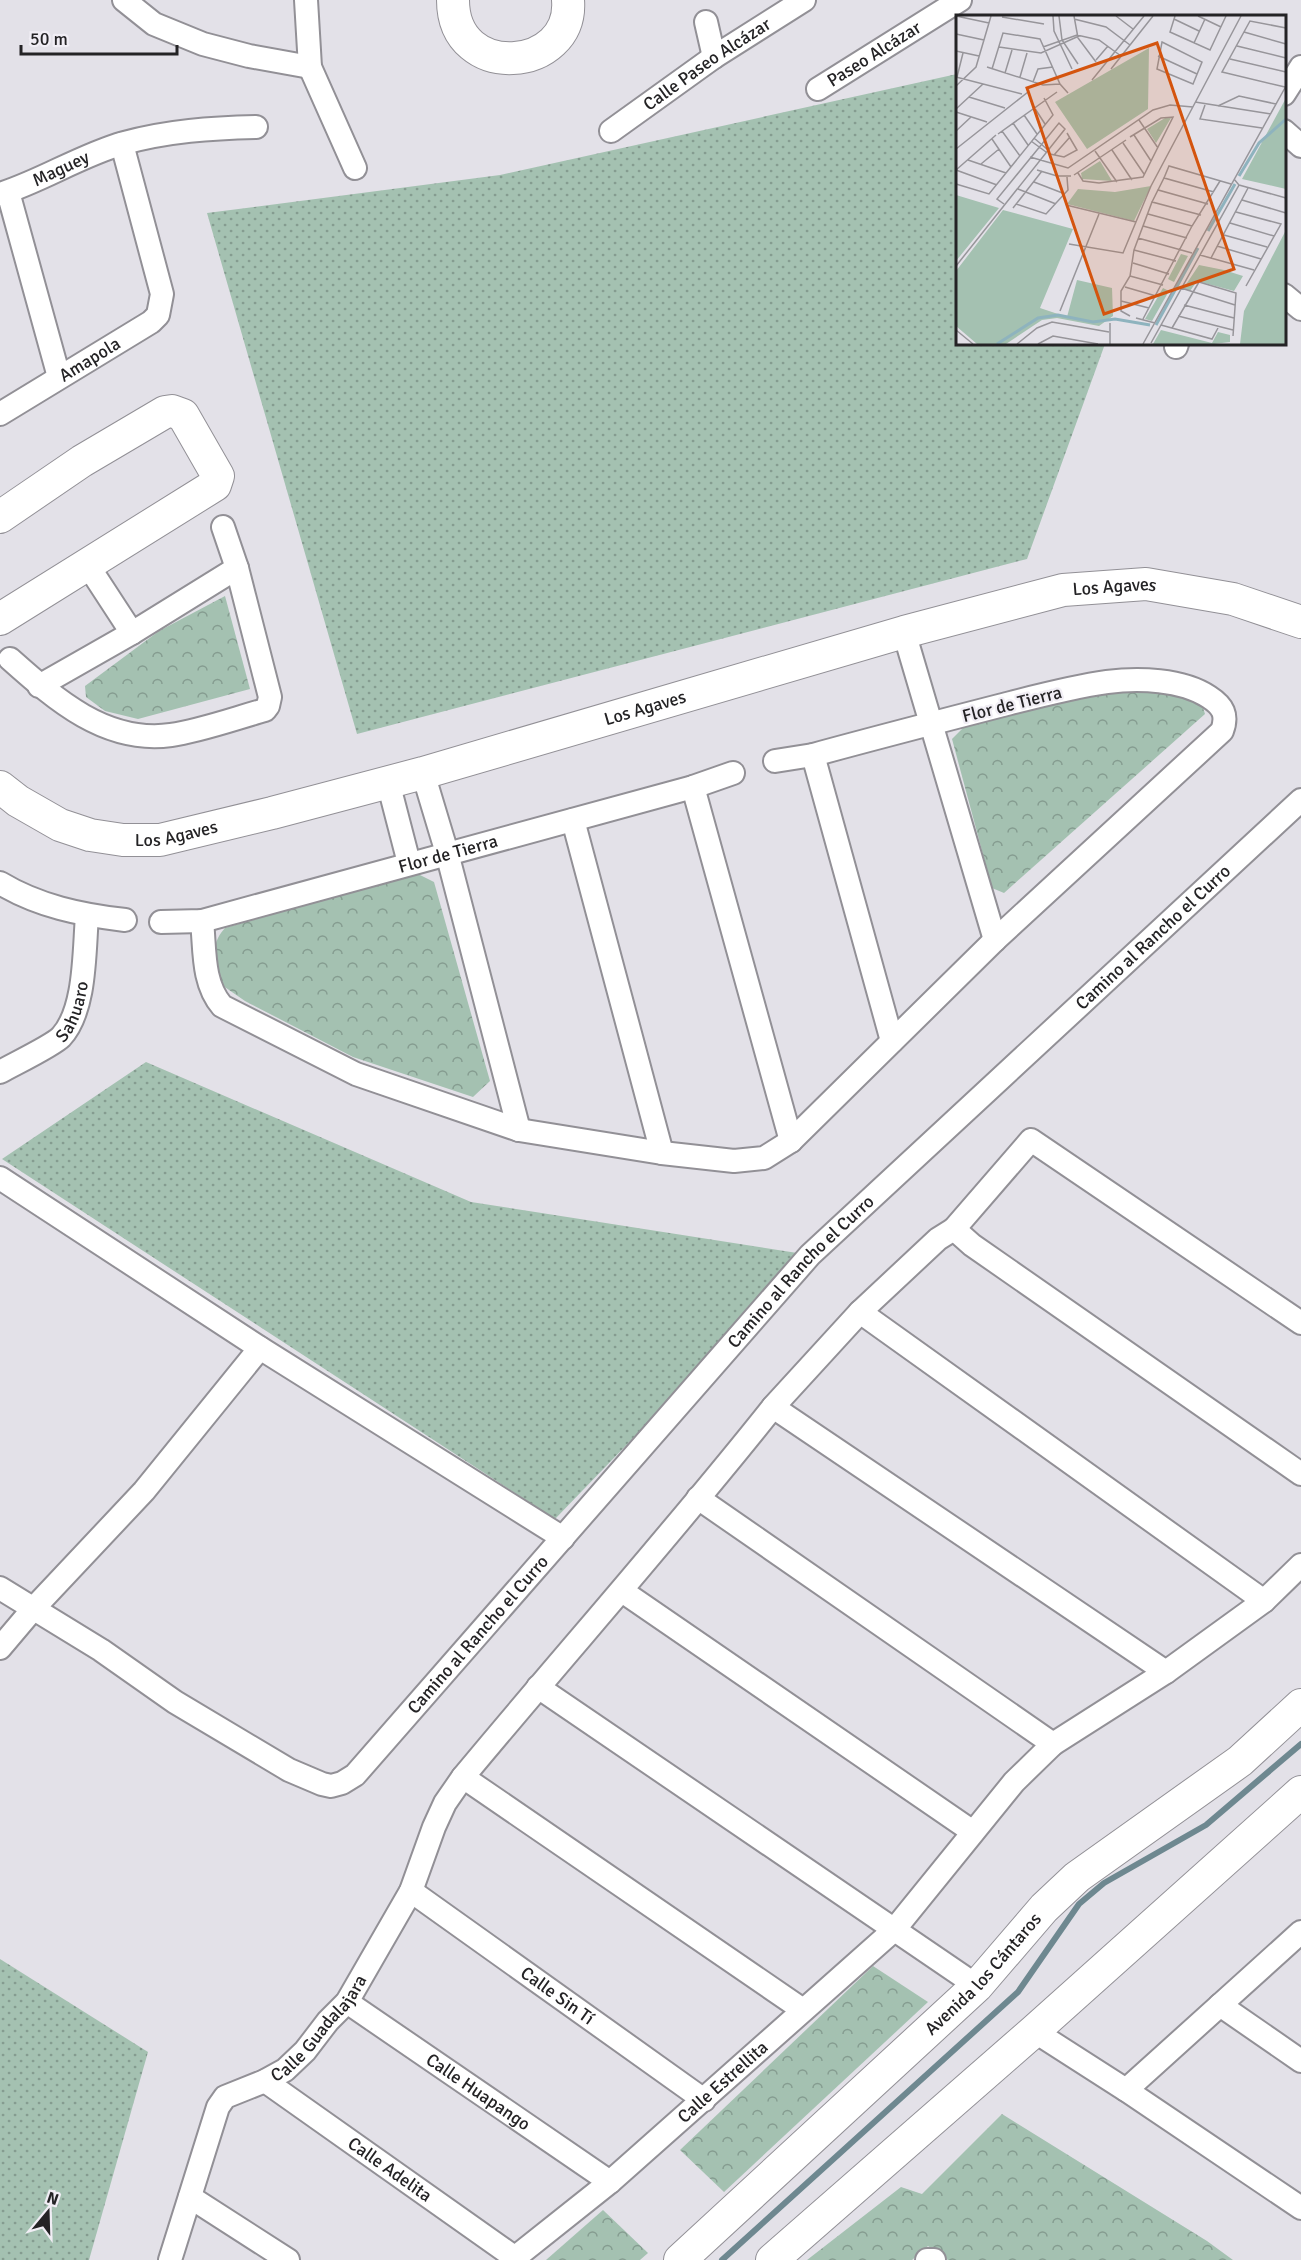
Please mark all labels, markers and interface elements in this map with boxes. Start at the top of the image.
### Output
street label: Calle Paseo Alcázar [639,13,775,115]
inset map [956,15,1286,345]
street label: Paseo Alcázar [823,16,925,92]
scale bar [21,18,177,56]
text: 50 m [30,28,68,50]
street label: Maguey [29,146,93,191]
street label: Amapola [55,332,124,386]
street label: Los Agaves [1072,573,1158,600]
street label: Flor de Tierra [960,681,1064,727]
street label: Los Agaves [602,685,689,730]
street label: Los Agaves [135,815,220,851]
street label: Flor de Tierra [396,830,500,878]
street label: Camino al Rancho el Curro [1071,860,1235,1014]
street label: Sahuaro [51,980,93,1047]
street label: Camino al Rancho el Curro [723,1190,879,1353]
street label: Camino al Rancho el Curro [403,1551,553,1718]
street label: Avenida los Cántaros [920,1908,1046,2040]
street label: Calle Sin Tí [516,1962,599,2029]
street label: Calle Guadalajara [267,1971,371,2087]
street label: Calle Estrellita [673,2036,772,2128]
street label: Calle Huapango [422,2048,535,2135]
street label: Calle Adelita [344,2132,436,2207]
north arrow [18,2182,78,2242]
text: N [44,2187,61,2210]

